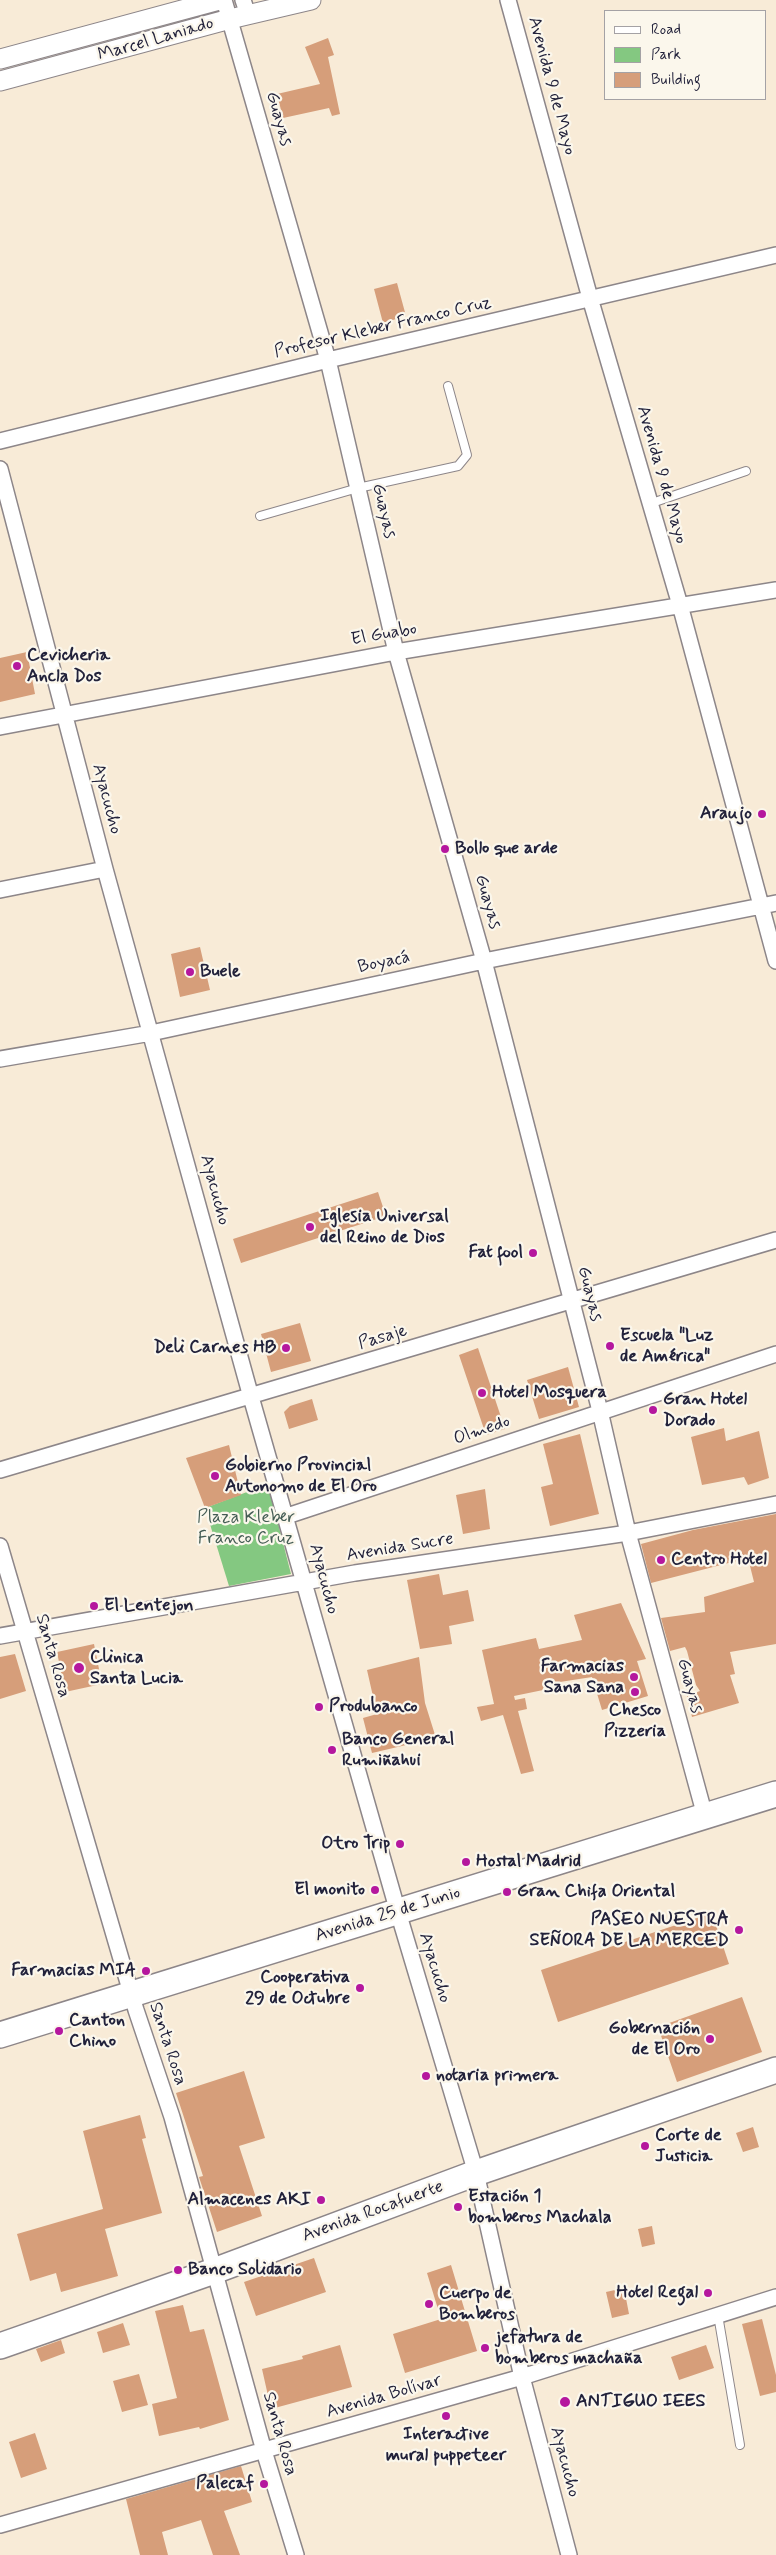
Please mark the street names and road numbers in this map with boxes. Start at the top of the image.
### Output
street label: Marcel Laniado [96,13,216,67]
street label: Avenida 9 de Mayo [522,14,580,158]
street label: Guayas [260,89,296,149]
street label: Profesor Kleber Franco Cruz [272,292,494,364]
street label: Avenida 9 de Mayo [631,404,691,546]
street label: Guayas [366,481,400,541]
street label: El Guabo [350,619,418,651]
street label: Ayacucho [86,761,126,837]
street label: Guayas [469,872,505,932]
street label: Boyacá [356,947,412,979]
street label: Ayacucho [194,1152,234,1228]
street label: Guayas [572,1264,606,1324]
street label: Pasaje [356,1321,410,1355]
street label: Olmedo [451,1411,513,1451]
street label: Avenida Sucre [345,1529,455,1567]
street label: Ayacucho [303,1541,343,1617]
street label: Santa Rosa [30,1612,74,1700]
street label: Guayas [671,1656,707,1716]
street label: Avenida 25 de Junio [313,1883,463,1947]
street label: Ayacucho [413,1930,455,2006]
street label: Santa Rosa [143,2000,191,2088]
street label: Avenida Rocafuerte [299,2176,447,2248]
street label: Avenida Bolívar [324,2370,444,2424]
street label: Santa Rosa [257,2390,301,2478]
street label: Ayacucho [544,2424,584,2500]

